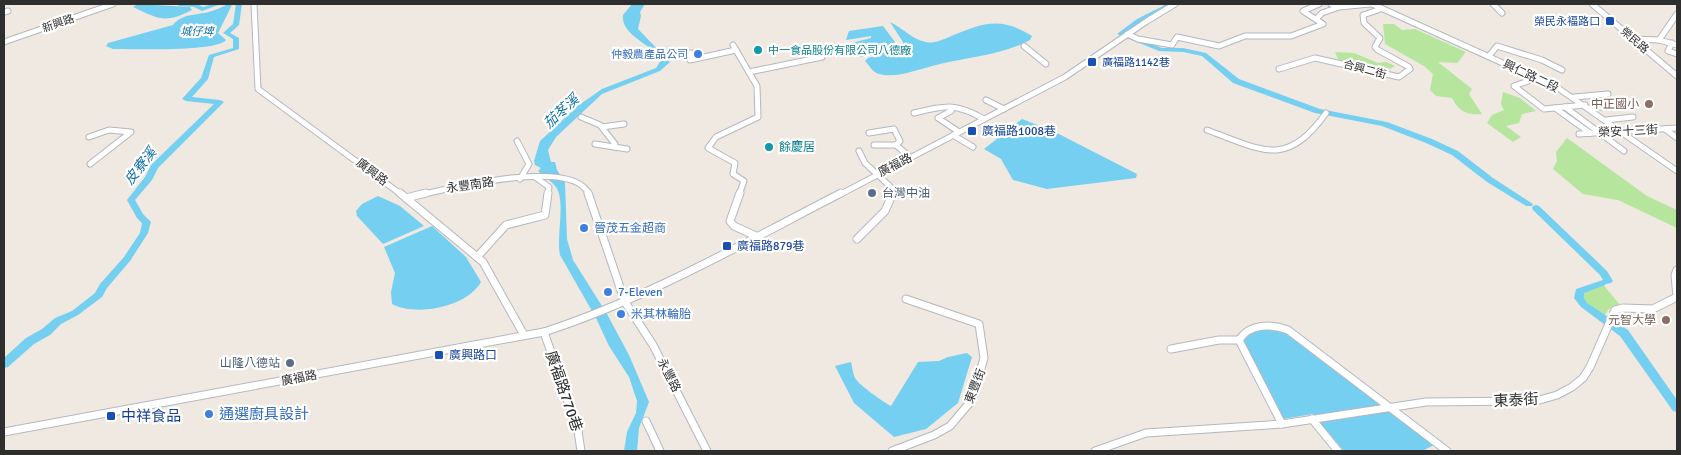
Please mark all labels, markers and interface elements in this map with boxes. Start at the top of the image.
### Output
street label: 新興路 [40,12,76,35]
place label: 榮民永褔路口 [1534,15,1600,28]
marker: 榮民永褔路口 [1604,15,1616,27]
water label: 城仔埤 [181,25,215,38]
street label: 榮民路 [1618,25,1651,56]
marker: 中一食品股份有限公司八德廠 [752,44,764,56]
place label: 中一食品股份有限公司八德廠 [768,44,911,57]
place label: 仲毅農產品公司 [611,48,688,61]
marker: 仲毅農產品公司 [692,48,704,60]
marker: 廣福路1142巷 [1086,56,1098,68]
place label: 廣福路1142巷 [1102,56,1170,69]
street label: 興仁路二段 [1500,57,1561,96]
street label: 合興二街 [1342,58,1388,81]
water label: 茄苳溪 [540,89,584,132]
place label: 中正國小 [1591,97,1639,112]
marker: 中正國小 [1643,98,1655,110]
street label: 榮安十三街 [1598,122,1658,141]
place label: 廣福路1008巷 [982,124,1056,139]
marker: 廣福路1008巷 [966,125,978,137]
place label: 餘慶居 [779,140,815,155]
marker: 餘慶居 [763,141,775,153]
water label: 皮寮溪 [121,143,161,188]
street label: 廣福路 [876,151,915,180]
street label: 廣興路 [353,156,391,189]
street label: 永豐南路 [445,175,495,196]
place label: 台灣中油 [882,186,930,201]
marker: 台灣中油 [866,187,878,199]
place label: 晉茂五金超商 [594,221,666,236]
marker: 晉茂五金超商 [578,222,590,234]
place label: 廣福路879巷 [737,239,804,254]
marker: 廣福路879巷 [721,240,733,252]
place label: 7-Eleven [618,285,663,300]
marker: 7-Eleven [602,286,614,298]
place label: 米其林輪胎 [631,307,691,322]
marker: 米其林輪胎 [615,308,627,320]
place label: 元智大學 [1608,313,1656,328]
marker: 元智大學 [1660,314,1672,326]
place label: 廣興路口 [449,348,497,363]
street label: 廣福路770巷 [542,348,586,434]
marker: 廣興路口 [433,349,445,361]
place label: 山隆八德站 [220,356,280,371]
street label: 永豐路 [654,356,683,395]
marker: 山隆八德站 [284,357,296,369]
street label: 東豐街 [962,367,989,406]
street label: 廣福路 [280,368,318,389]
street label: 東泰街 [1493,390,1539,410]
place label: 通選廚具設計 [219,405,309,423]
place label: 中祥食品 [121,407,181,425]
marker: 通選廚具設計 [203,408,215,420]
marker: 中祥食品 [105,410,117,422]

